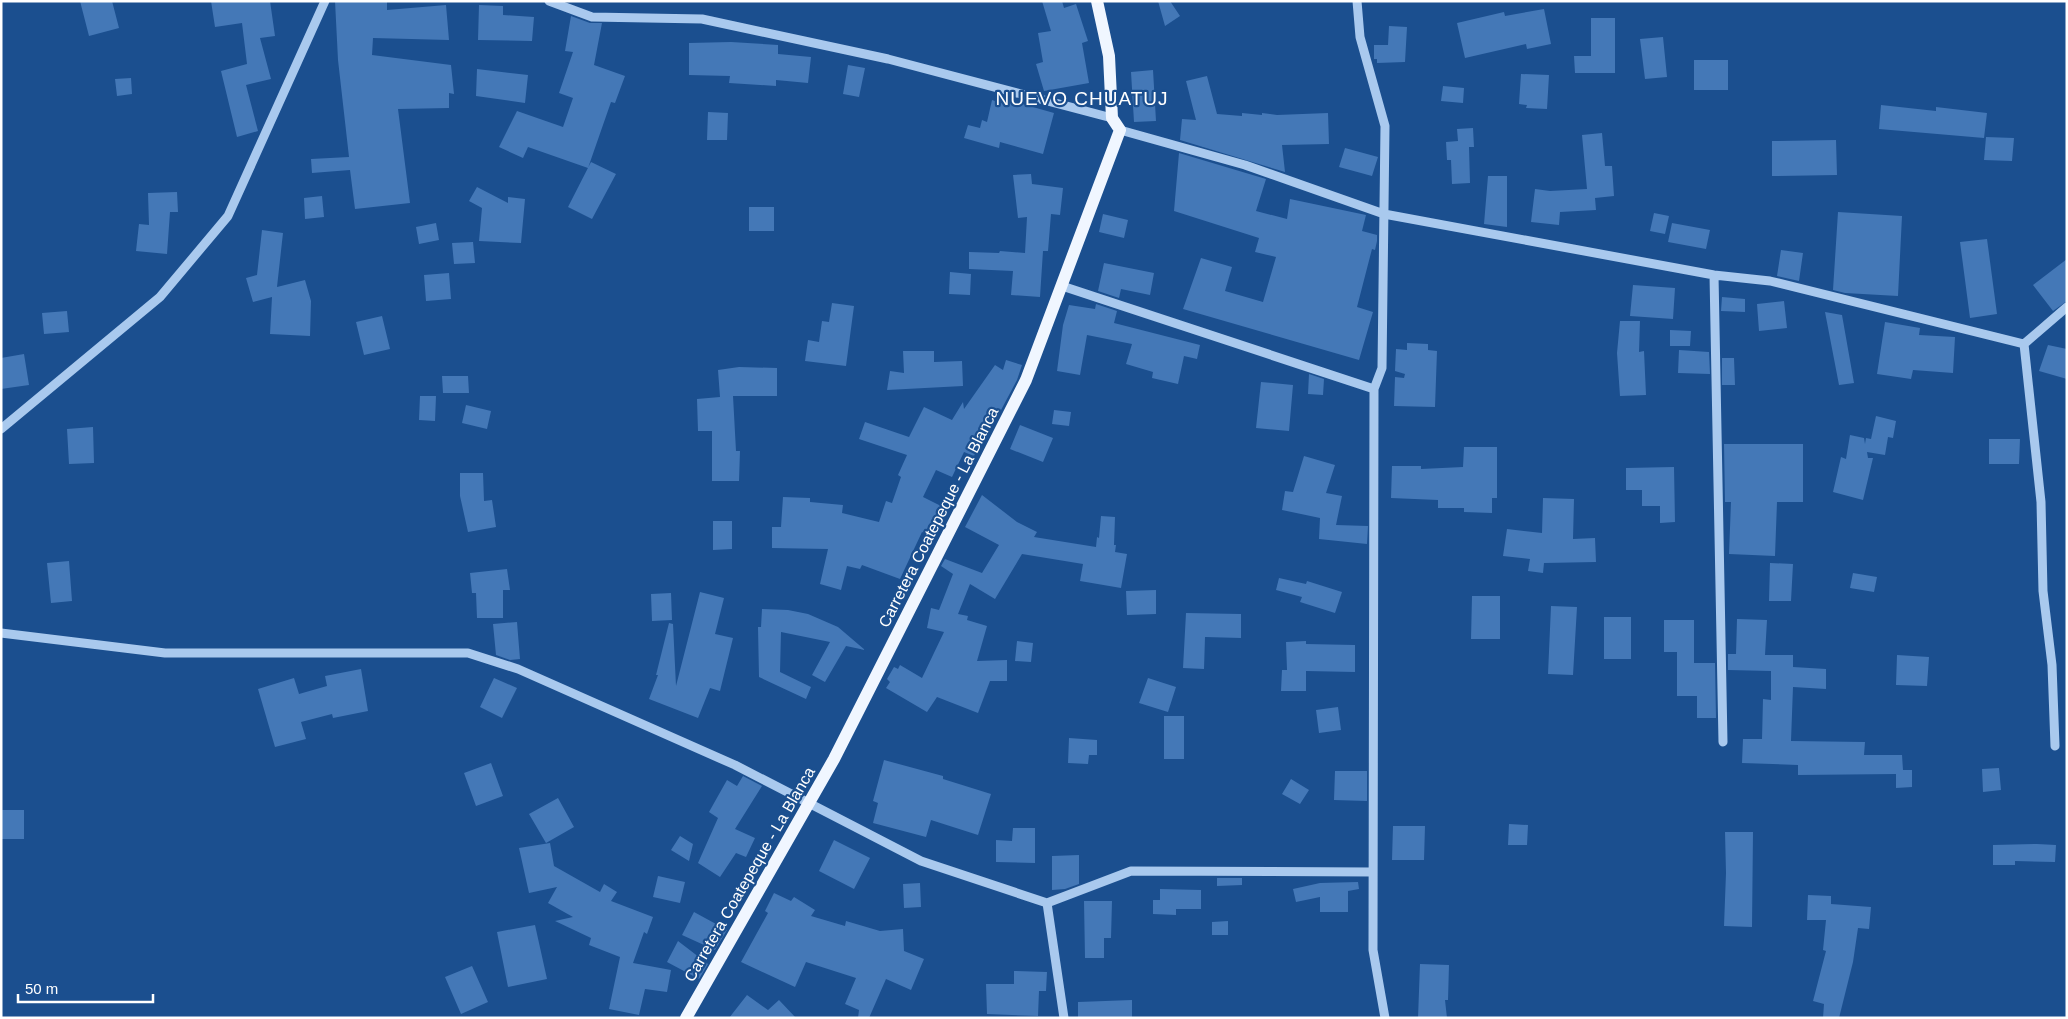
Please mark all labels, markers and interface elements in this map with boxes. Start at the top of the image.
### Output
district label: NUEVO CHUATUJ [995,88,1169,109]
street label: Carretera Coatepeque - La Blanca [875,404,1002,630]
street label: Carretera Coatepeque - La Blanca [681,764,818,984]
scale bar [18,972,152,1004]
text: 50 m [25,980,58,997]

